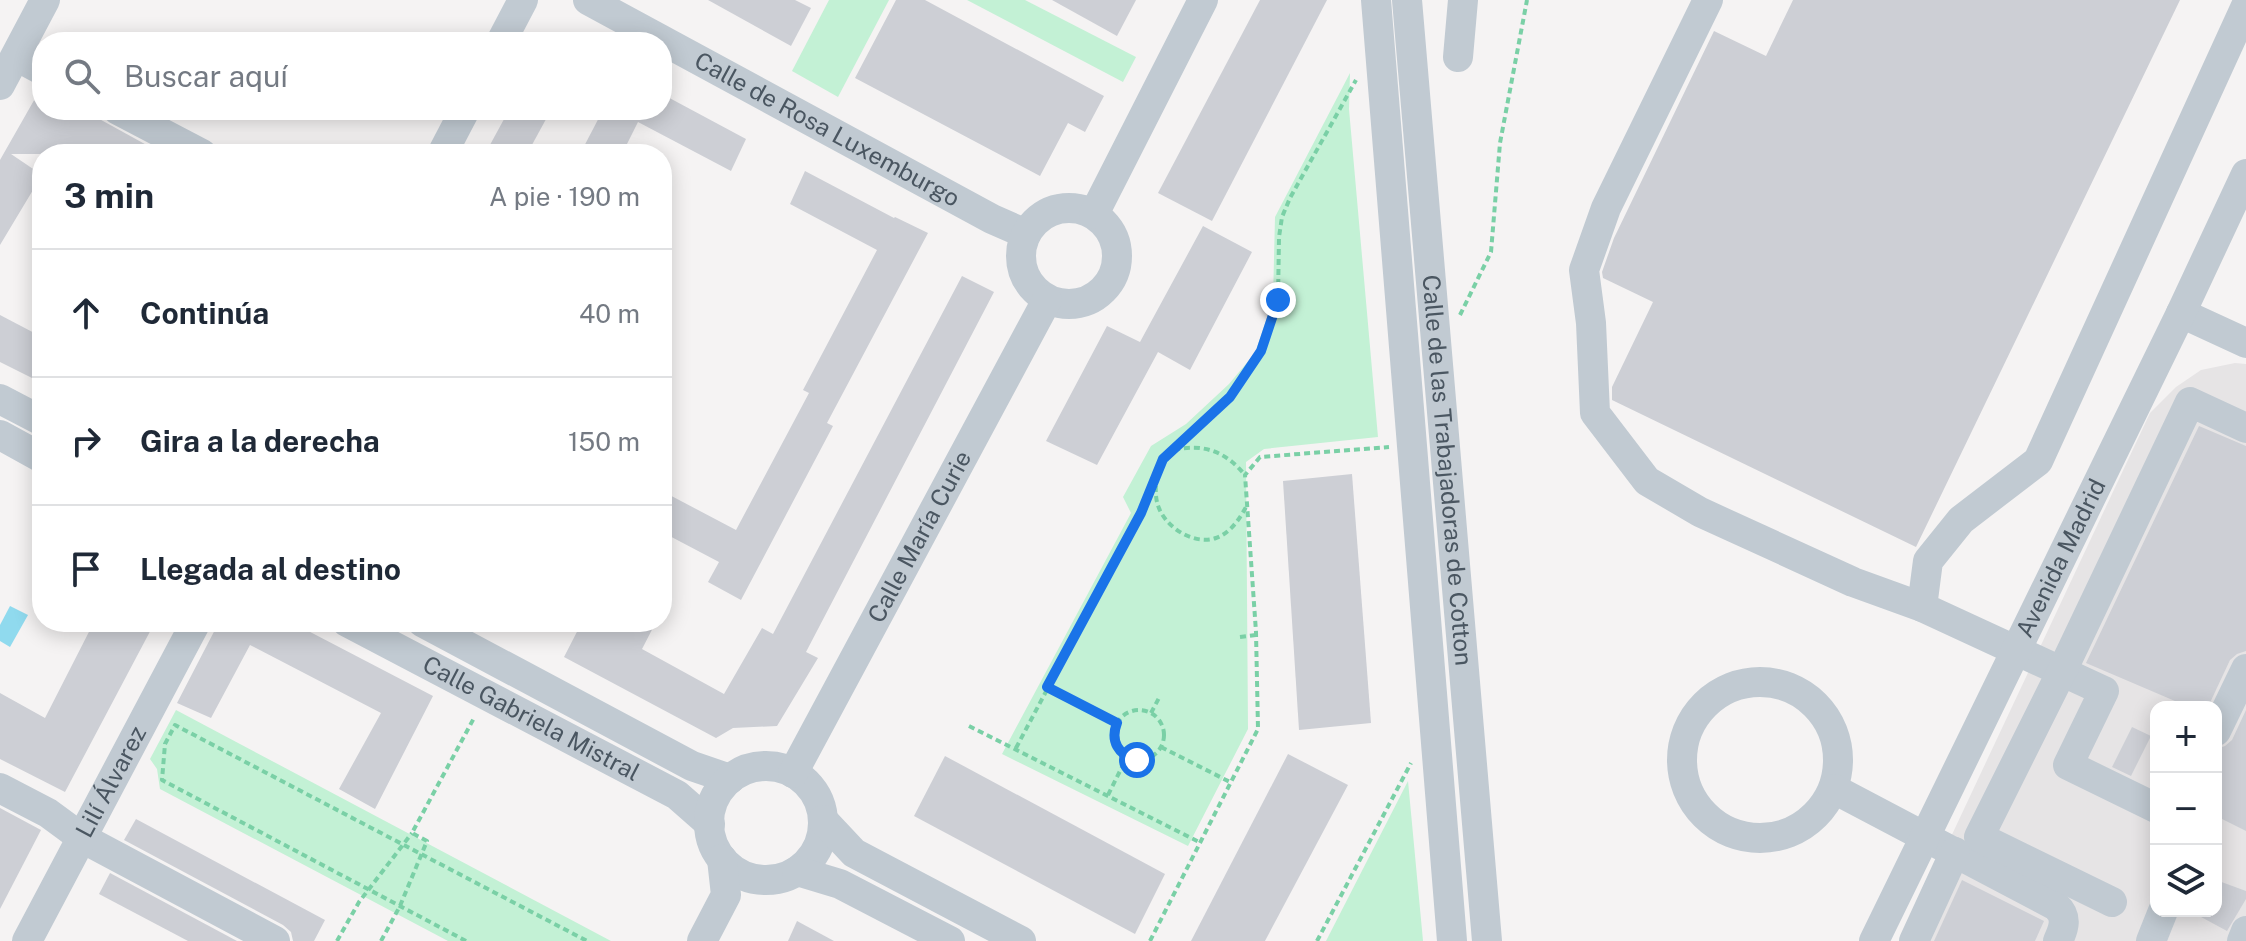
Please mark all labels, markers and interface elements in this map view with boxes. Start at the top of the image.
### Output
search box [32,32,672,120]
street label: Calle de Rosa Luxemburgo [690,46,965,212]
icon: search [60,54,104,98]
text: Buscar aquí [124,58,288,94]
text: 3 min [64,176,154,216]
text: A pie · 190 m [489,181,640,212]
street label: Calle de las Trabajadoras de Cotton [1417,274,1479,667]
route end [1260,282,1296,318]
icon: ahead [64,291,108,335]
text: Continúa [140,295,269,331]
text: 40 m [579,298,640,329]
icon: right [64,419,108,463]
text: Gira a la derecha [140,423,380,459]
text: 150 m [568,426,640,457]
street label: Calle María Curie [861,446,976,627]
street label: Avenida Madrid [2010,474,2111,642]
icon: arrive [64,547,108,591]
text: Llegada al destino [140,551,401,587]
street label: Calle Gabriela Mistral [418,649,645,786]
map controls [2150,701,2222,917]
button: + [2150,701,2222,773]
street label: Lilí Álvarez [69,721,151,842]
route start [1119,742,1155,778]
button: − [2150,773,2222,845]
button: layers [2150,845,2222,917]

